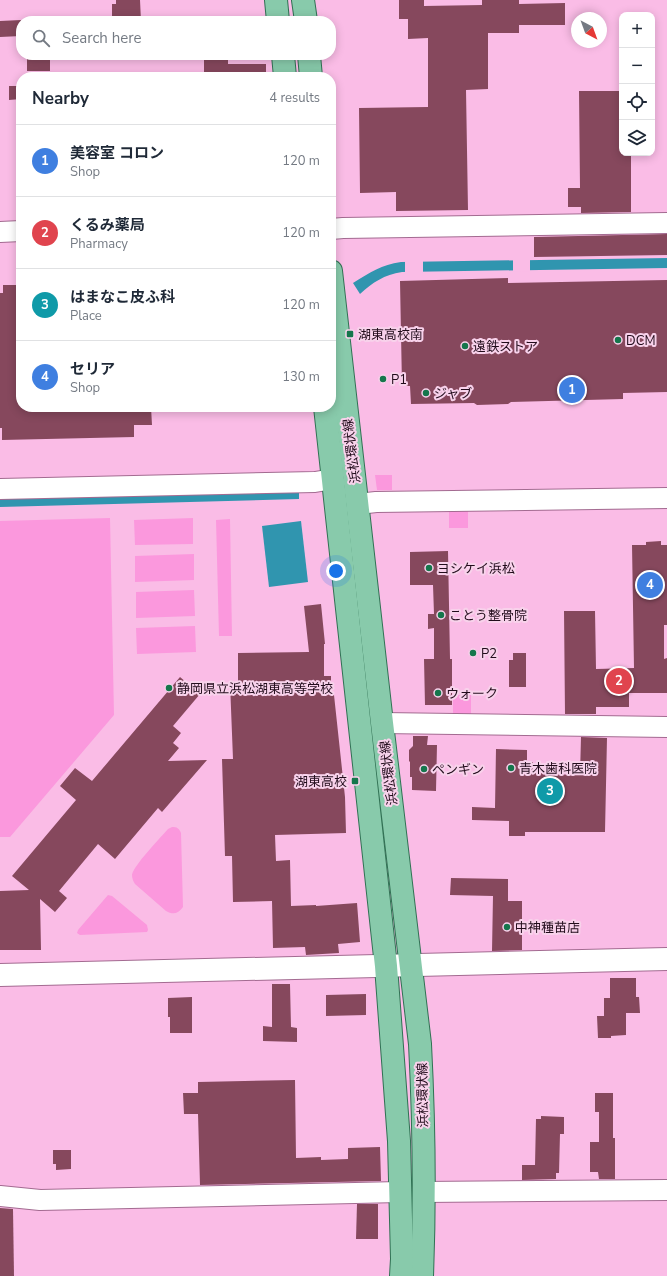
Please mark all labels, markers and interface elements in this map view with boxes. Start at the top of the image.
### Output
north arrow [571,12,607,48]
map controls [619,12,655,156]
button: + [619,12,655,48]
search box [16,16,336,60]
icon: search [30,27,52,49]
text: Search here [62,28,142,48]
button: − [619,48,655,84]
button: locate [619,84,655,120]
text: Nearby [32,87,89,110]
text: 4 results [269,89,320,107]
button: layers [619,120,655,156]
text: 美容室 コロン [70,143,164,163]
text: 1 [41,152,49,170]
text: 120 m [282,152,320,170]
text: Shop [70,163,100,181]
text: くるみ薬局 [70,215,145,235]
text: 2 [41,224,49,242]
text: 120 m [282,224,320,242]
text: Pharmacy [70,235,128,253]
text: はまなこ皮ふ科 [70,287,175,307]
text: 3 [41,296,49,314]
text: 120 m [282,296,320,314]
text: Place [70,307,102,325]
place label: 湖東高校南 [358,326,423,344]
marker: 湖東高校南 [345,329,355,339]
place label: DCM [626,332,656,350]
marker: DCM [613,335,623,345]
place label: 遠鉄ストア [473,338,538,356]
marker: 遠鉄ストア [460,341,470,351]
text: セリア [70,359,115,379]
text: 4 [41,368,49,386]
text: 130 m [282,368,320,386]
place label: P1 [391,371,407,389]
marker: P1 [378,374,388,384]
pin: 1 [559,375,585,405]
text: Shop [70,379,100,397]
place label: ジャブ [434,385,472,403]
marker: ジャブ [421,388,431,398]
street label: 浜松環状線 [339,418,365,484]
place label: ヨシケイ浜松 [437,560,515,578]
your location [326,561,346,581]
marker: ヨシケイ浜松 [424,563,434,573]
pin: 4 [637,570,663,600]
place label: ことう整骨院 [449,607,527,625]
marker: ことう整骨院 [436,610,446,620]
place label: P2 [481,645,497,663]
marker: P2 [468,648,478,658]
pin: 2 [606,666,632,696]
place label: 静岡県立浜松湖東高等学校 [177,680,333,698]
marker: 静岡県立浜松湖東高等学校 [164,683,174,693]
place label: ウォーク [446,685,498,703]
marker: ウォーク [433,688,443,698]
street label: 浜松環状線 [376,740,402,806]
place label: 青木歯科医院 [519,760,597,778]
place label: ペンギン [432,761,484,779]
marker: 青木歯科医院 [506,763,516,773]
marker: ペンギン [419,764,429,774]
place label: 湖東高校 [295,773,347,791]
marker: 湖東高校 [350,776,360,786]
pin: 3 [537,776,563,806]
place label: 中神種苗店 [515,919,580,937]
marker: 中神種苗店 [502,922,512,932]
street label: 浜松環状線 [413,1062,433,1128]

